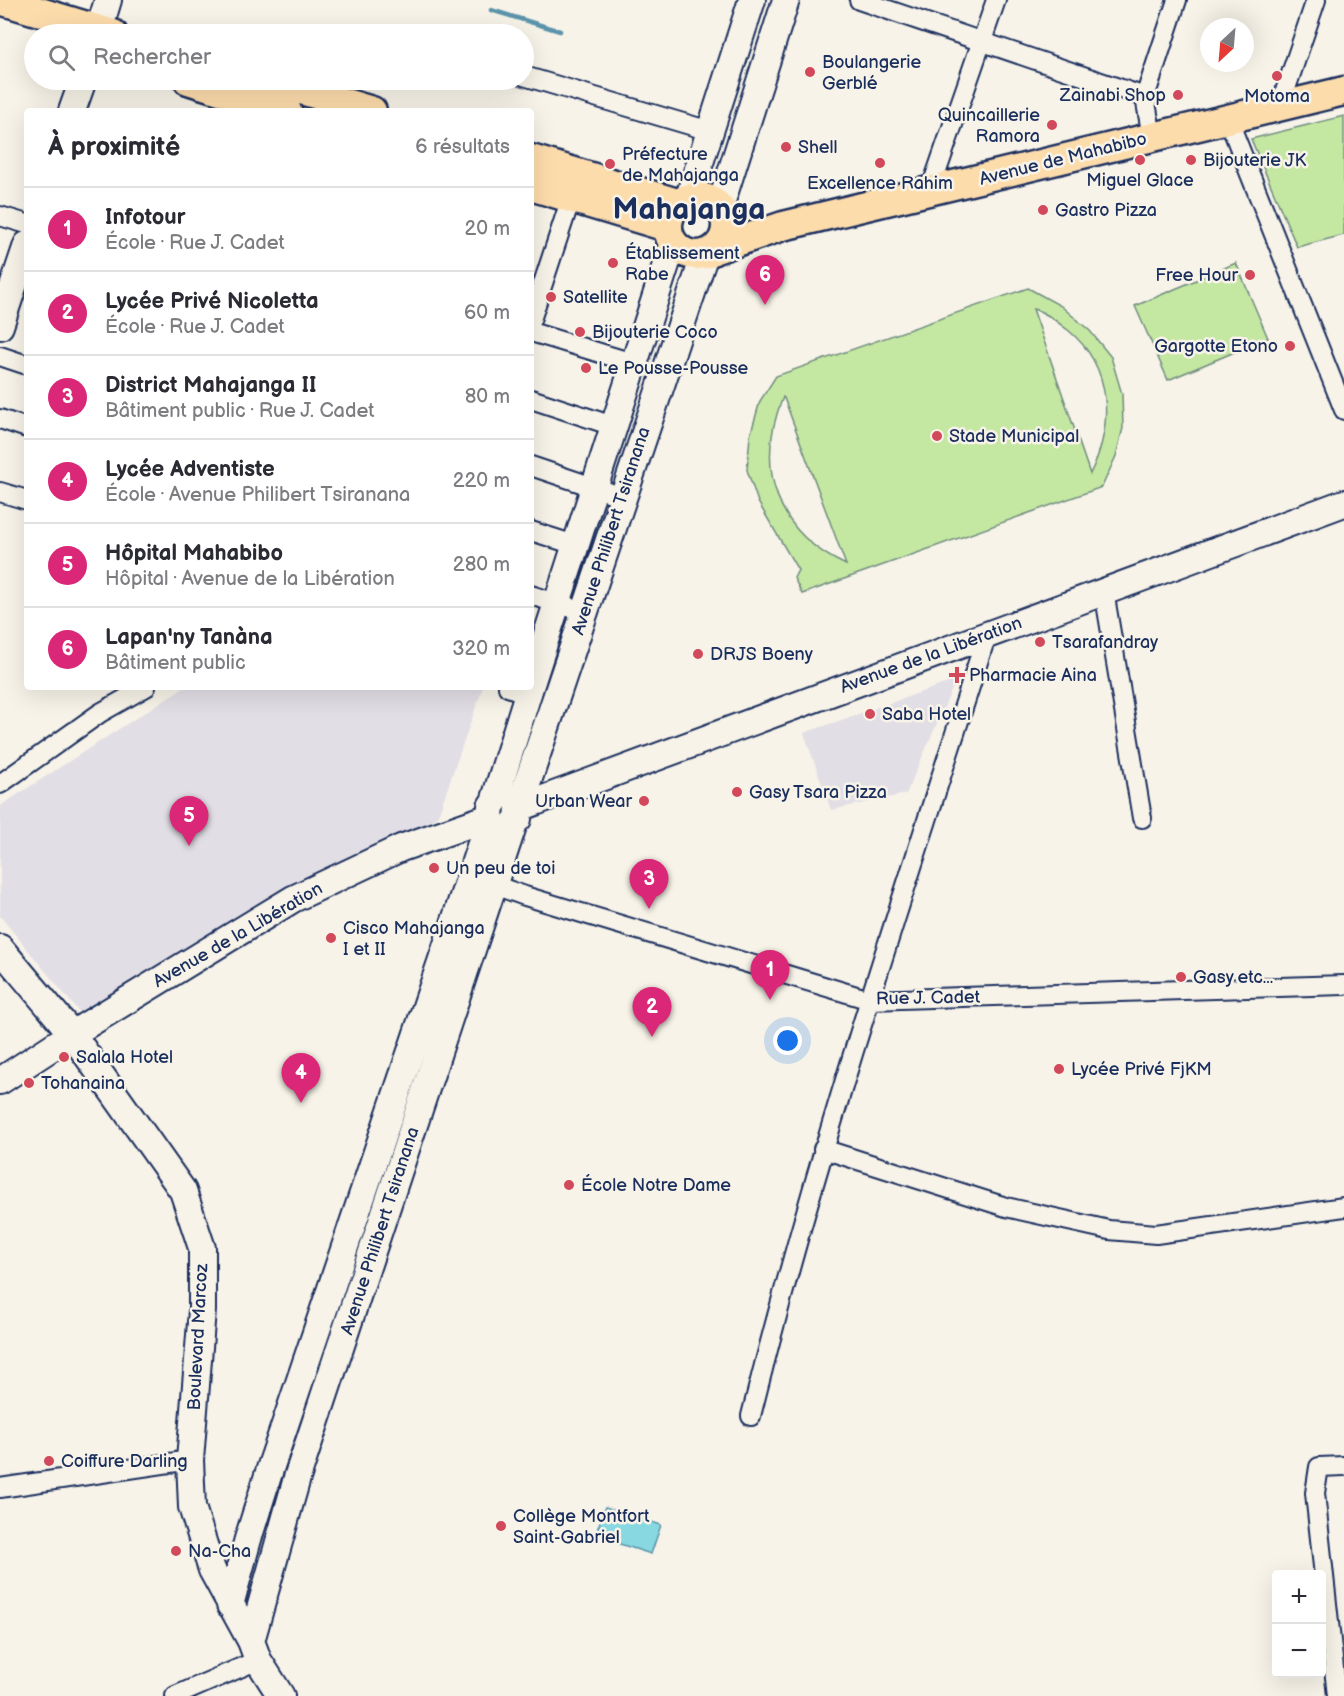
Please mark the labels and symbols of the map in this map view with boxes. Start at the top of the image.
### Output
north arrow [1200,18,1254,72]
place label: Boulangerie Gerblé [822,52,921,94]
marker: Boulangerie Gerblé [803,65,817,79]
marker: Motoma [1270,69,1284,83]
place label: Zainabi Shop [1059,85,1166,106]
place label: Motoma [1244,86,1310,107]
marker: Zainabi Shop [1171,88,1185,102]
place label: Quincaillerie Ramora [938,105,1040,147]
marker: Quincaillerie Ramora [1045,118,1059,132]
street label: Avenue de Mahabibo [977,128,1149,190]
place label: Shell [798,137,838,158]
marker: Shell [779,140,793,154]
place label: Préfecture de Mahajanga [622,144,739,186]
place label: Bijouterie JK [1203,150,1307,171]
marker: Miguel Glace [1133,153,1147,167]
marker: Bijouterie JK [1184,153,1198,167]
marker: Excellence Rahim [873,156,887,170]
marker: Préfecture de Mahajanga [603,157,617,171]
place label: Miguel Glace [1086,170,1194,191]
place label: Excellence Rahim [807,173,953,194]
district label: Mahajanga [613,192,765,228]
place label: Gastro Pizza [1055,200,1157,221]
marker: Gastro Pizza [1036,203,1050,217]
place label: Établissement Rabe [625,241,740,285]
marker: Établissement Rabe [606,256,620,270]
pin: 6 [746,256,784,305]
place label: Free Hour [1155,265,1238,286]
marker: Free Hour [1243,268,1257,282]
place label: Satellite [563,287,628,308]
marker: Satellite [544,290,558,304]
place label: Bijouterie Coco [592,322,718,343]
marker: Bijouterie Coco [573,325,587,339]
place label: Gargotte Etono [1154,336,1278,357]
marker: Gargotte Etono [1283,339,1297,353]
place label: Le Pousse-Pousse [598,358,749,379]
marker: Le Pousse-Pousse [579,361,593,375]
street label: Avenue Philibert Tsiranana [567,424,655,638]
place label: Stade Municipal [949,426,1079,447]
marker: Stade Municipal [930,429,944,443]
street label: Avenue de la Libération [837,612,1025,698]
place label: Tsarafandray [1052,632,1159,653]
marker: Tsarafandray [1033,635,1047,649]
place label: DRJS Boeny [710,644,814,665]
marker: DRJS Boeny [691,647,705,661]
place label: Pharmacie Aina [969,665,1097,686]
marker: Pharmacie Aina [950,668,964,682]
place label: Saba Hotel [882,704,971,725]
marker: Saba Hotel [863,707,877,721]
place label: Gasy Tsara Pizza [749,782,887,803]
marker: Gasy Tsara Pizza [730,785,744,799]
place label: Urban Wear [535,791,632,812]
marker: Urban Wear [637,794,651,808]
pin: 5 [170,796,208,846]
place label: Un peu de toi [446,858,555,879]
pin: 3 [630,860,668,909]
marker: Un peu de toi [427,861,441,875]
street label: Avenue de la Libération [150,878,326,992]
place label: Cisco Mahajanga I et II [343,918,485,960]
marker: Cisco Mahajanga I et II [324,931,338,945]
pin: 1 [750,950,790,1000]
place label: Gasy etc... [1193,967,1273,988]
marker: Gasy etc... [1174,970,1188,984]
street label: Rue J. Cadet [876,987,981,1009]
pin: 2 [632,988,672,1037]
your location [773,1026,802,1055]
place label: Salala Hotel [76,1047,173,1068]
marker: Salala Hotel [57,1050,71,1064]
pin: 4 [282,1054,320,1103]
place label: Lycée Privé FjKM [1071,1059,1212,1080]
marker: Lycée Privé FjKM [1052,1062,1066,1076]
place label: Tohanaina [41,1073,125,1094]
marker: Tohanaina [22,1076,36,1090]
street label: Avenue Philibert Tsiranana [336,1124,424,1338]
place label: École Notre Dame [581,1173,731,1196]
marker: École Notre Dame [562,1178,576,1192]
street label: Boulevard Marcoz [184,1263,212,1411]
place label: Coiffure Darling [61,1451,188,1472]
marker: Coiffure Darling [42,1454,56,1468]
place label: Collège Montfort Saint-Gabriel [513,1506,650,1548]
marker: Collège Montfort Saint-Gabriel [494,1519,508,1533]
place label: Na-Cha [188,1541,251,1562]
marker: Na-Cha [169,1544,183,1558]

